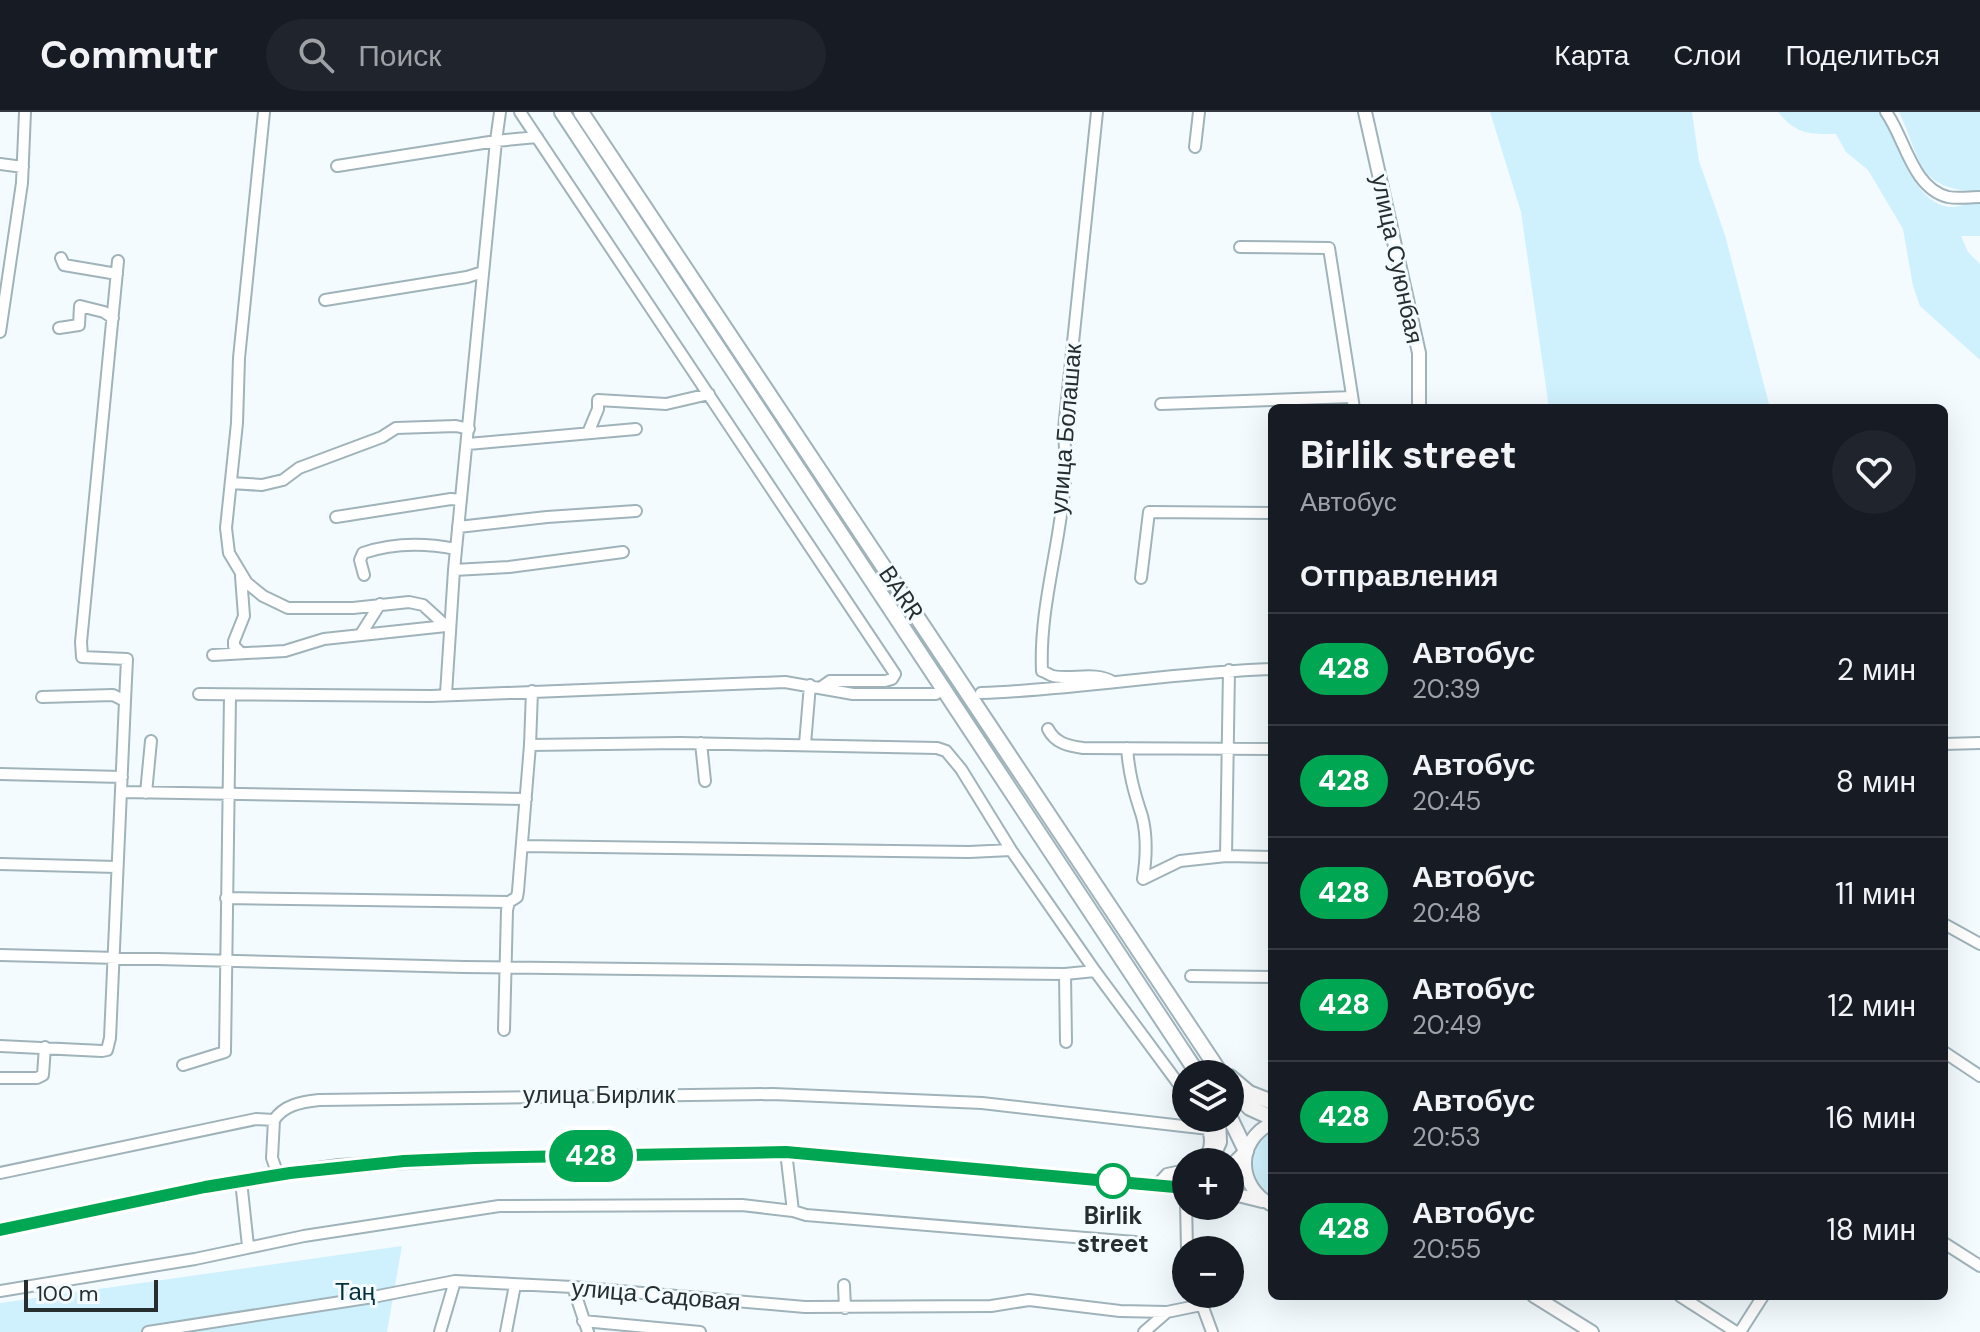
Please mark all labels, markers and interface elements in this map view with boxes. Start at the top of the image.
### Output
search box [266,19,826,91]
text: Commutr [40,30,218,80]
icon: search [294,33,338,77]
text: Поиск [358,36,441,75]
text: Карта [1554,37,1629,74]
text: Слои [1673,37,1741,74]
text: Поделиться [1785,37,1940,74]
street label: улица Суюнбая [1364,171,1431,346]
street label: улица Болашак [1043,342,1088,516]
text: Birlik street [1300,430,1517,480]
button: heart [1832,430,1916,514]
text: Автобус [1300,485,1397,519]
text: Отправления [1300,556,1499,595]
street label: BARR [872,560,931,626]
text: Автобус [1412,633,1535,672]
text: 428 [1318,650,1370,687]
text: 2 мин [1837,650,1916,689]
text: 20:39 [1412,672,1481,706]
text: Автобус [1412,745,1535,784]
text: 428 [1318,762,1370,799]
text: 8 мин [1836,762,1916,801]
text: 20:45 [1412,784,1481,818]
text: Автобус [1412,857,1535,896]
text: 428 [1318,874,1370,911]
text: 11 мин [1835,874,1916,913]
text: 20:48 [1412,896,1481,930]
text: Автобус [1412,969,1535,1008]
text: 428 [1318,986,1370,1023]
text: 12 мин [1827,986,1916,1025]
text: 20:49 [1412,1008,1482,1042]
map controls [1172,1060,1244,1308]
button: layers [1172,1060,1244,1132]
street label: улица Бирлик [523,1079,675,1110]
text: Автобус [1412,1081,1535,1120]
text: 428 [1318,1098,1370,1135]
text: 16 мин [1826,1098,1916,1137]
text: 20:53 [1412,1120,1481,1154]
line badge: 428 [545,1130,637,1182]
text: 428 [565,1137,617,1174]
button: + [1172,1148,1244,1220]
marker: Birlik street [1096,1164,1130,1198]
text: Автобус [1412,1193,1535,1232]
place label: Birlik street [1077,1200,1149,1259]
text: 428 [1318,1210,1370,1247]
text: 18 мин [1826,1210,1916,1249]
text: 20:55 [1412,1232,1481,1266]
button: − [1172,1236,1244,1308]
street label: улица Садовая [570,1272,742,1317]
scale bar [24,1276,158,1312]
park label: Таң [335,1276,376,1307]
text: 100 m [36,1279,98,1308]

